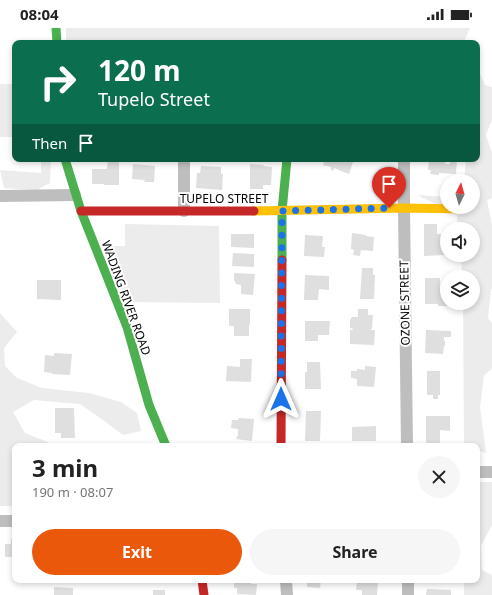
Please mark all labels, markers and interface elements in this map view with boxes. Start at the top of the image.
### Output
text: 08:04 [20,4,59,24]
text: 120 m [98,51,181,89]
icon: right [32,56,84,108]
text: Tupelo Street [98,87,210,111]
icon: arrive [75,132,97,154]
text: Then [32,133,67,153]
pin [372,167,406,208]
icon: arrive [378,173,400,195]
north arrow [440,174,480,214]
map controls [440,174,480,310]
street label: TUPELO STREET [180,190,269,207]
button: sound [440,222,480,262]
street label: WADING RIVER ROAD [98,238,155,358]
street label: OZONE STREET [395,260,414,346]
button: layers [440,270,480,310]
position arrow [260,378,302,420]
text: 3 min [32,451,98,484]
button: close [418,456,460,498]
text: 190 m · 08:07 [32,483,113,501]
button: Exit [32,529,242,575]
button: Share [250,529,460,575]

